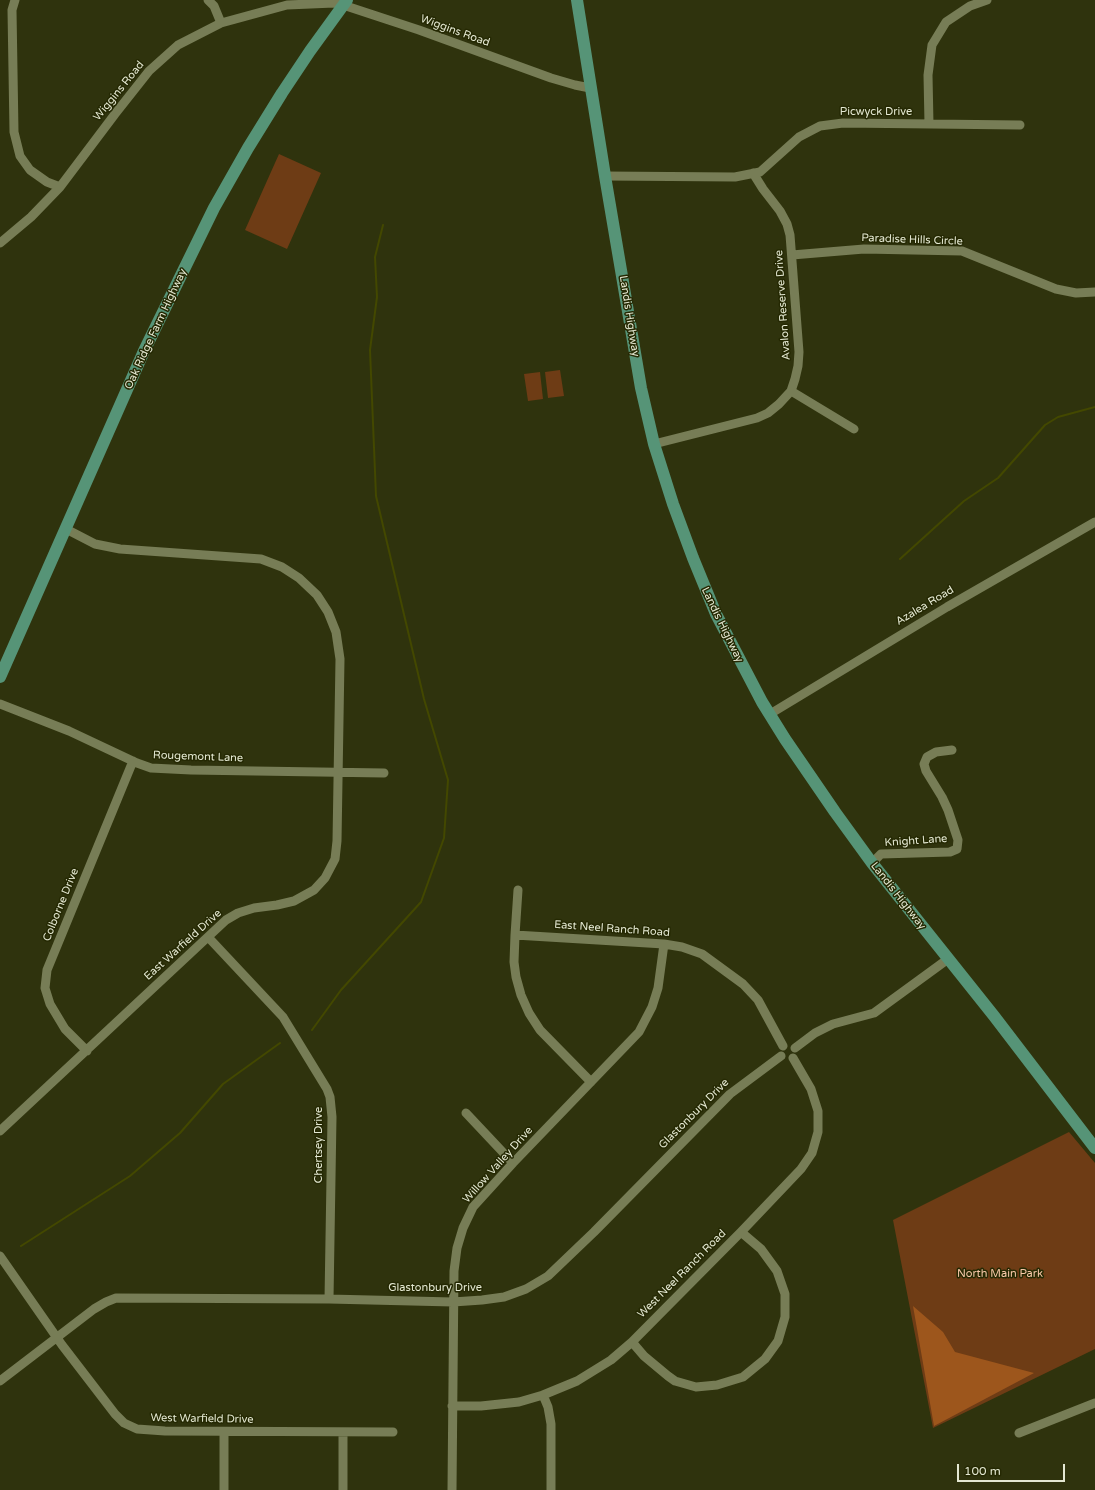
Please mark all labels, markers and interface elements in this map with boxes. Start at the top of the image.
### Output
street label: Wiggins Road [419,12,491,50]
street label: Wiggins Road [91,59,147,123]
street label: Picwyck Drive [840,105,912,119]
street label: Paradise Hills Circle [861,232,963,248]
street label: Avalon Reserve Drive [773,249,793,361]
street label: Oak Ridge Farm Highway [122,267,190,391]
street label: Landis Highway [616,274,642,358]
street label: Azalea Road [894,583,956,629]
street label: Landis Highway [698,585,746,665]
street label: Rougemont Lane [153,749,243,765]
street label: Knight Lane [884,832,948,850]
street label: Landis Highway [868,860,928,932]
street label: Colborne Drive [40,867,82,943]
street label: East Warfield Drive [142,907,224,983]
street label: East Neel Ranch Road [554,918,670,940]
street label: Glastonbury Drive [656,1076,732,1152]
street label: Chertsey Drive [312,1107,326,1183]
street label: Willow Valley Drive [460,1124,536,1206]
street label: West Neel Ranch Road [635,1227,729,1321]
park label: North Main Park [957,1267,1043,1281]
street label: Glastonbury Drive [388,1281,482,1295]
street label: West Warfield Drive [150,1412,254,1426]
scale bar [959,1456,1067,1482]
text: 100 m [964,1464,1001,1478]

